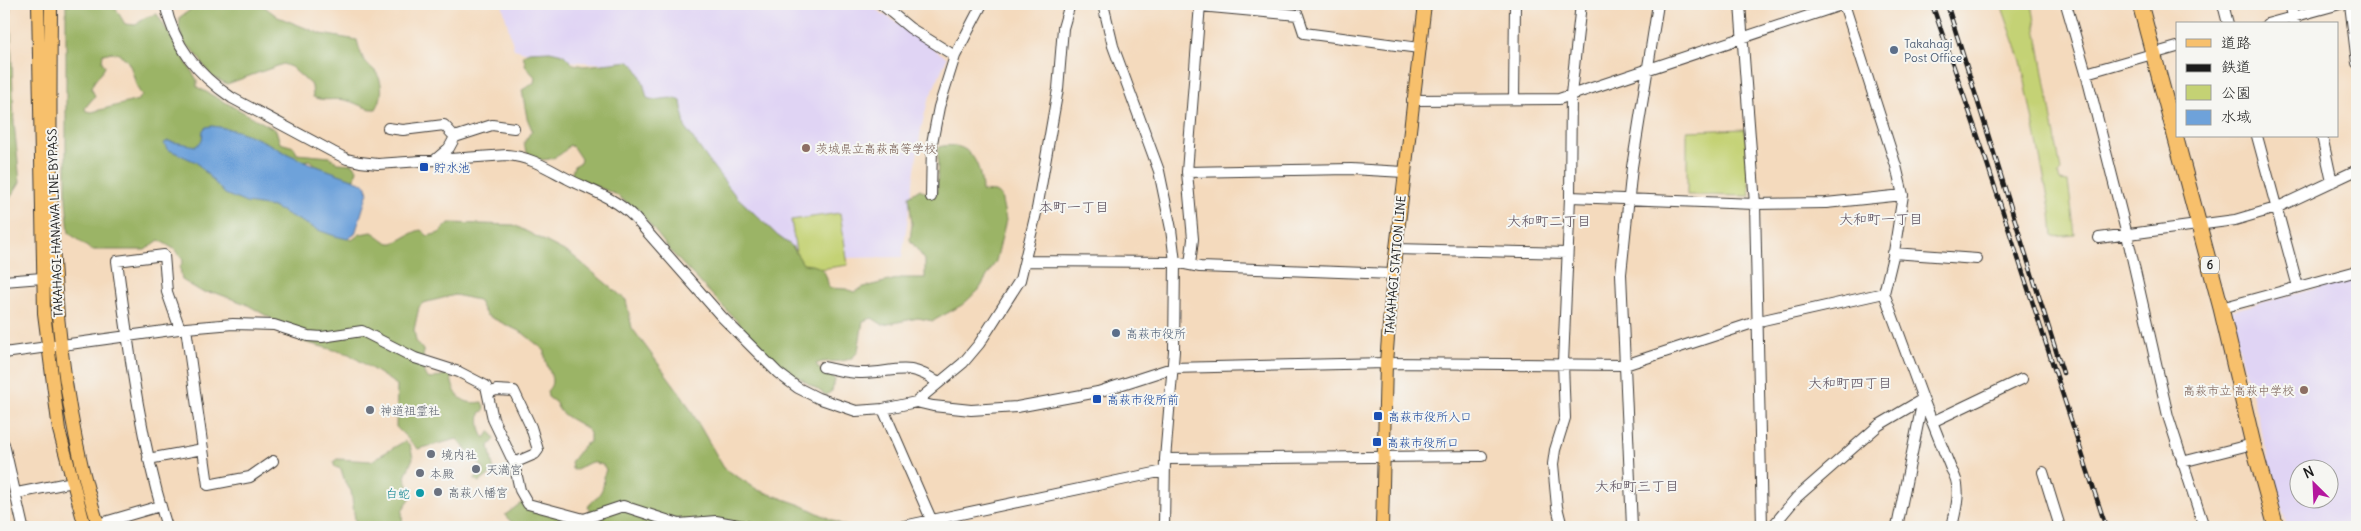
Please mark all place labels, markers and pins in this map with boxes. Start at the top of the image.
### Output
place label: Takahagi Post Office [1904,36,1962,65]
marker: Takahagi Post Office [1888,44,1900,56]
place label: 茨城県立高萩高等学校 [816,141,936,156]
marker: 茨城県立高萩高等学校 [800,142,812,154]
place label: 貯水池 [434,160,470,175]
marker: 貯水池 [418,161,430,173]
place label: 高萩市役所 [1126,326,1186,341]
marker: 高萩市役所 [1110,327,1122,339]
place label: 高萩市立 高萩中学校 [2183,383,2294,398]
marker: 高萩市立 高萩中学校 [2298,384,2310,396]
place label: 高萩市役所前 [1107,392,1179,407]
marker: 高萩市役所前 [1091,393,1103,405]
place label: 神道祖霊社 [380,403,440,418]
marker: 神道祖霊社 [364,404,376,416]
place label: 高萩市役所入口 [1388,409,1472,424]
marker: 高萩市役所入口 [1372,410,1384,422]
place label: 高萩市役所口 [1387,435,1459,450]
marker: 高萩市役所口 [1371,436,1383,448]
place label: 境内社 [441,447,477,462]
marker: 境内社 [425,448,437,460]
place label: 天満宮 [486,462,522,477]
marker: 天満宮 [470,463,482,475]
place label: 本殿 [430,466,454,481]
marker: 本殿 [414,467,426,479]
place label: 高萩八幡宮 [448,485,508,500]
place label: 白蛇 [386,486,410,501]
marker: 高萩八幡宮 [432,486,444,498]
marker: 白蛇 [414,487,426,499]

